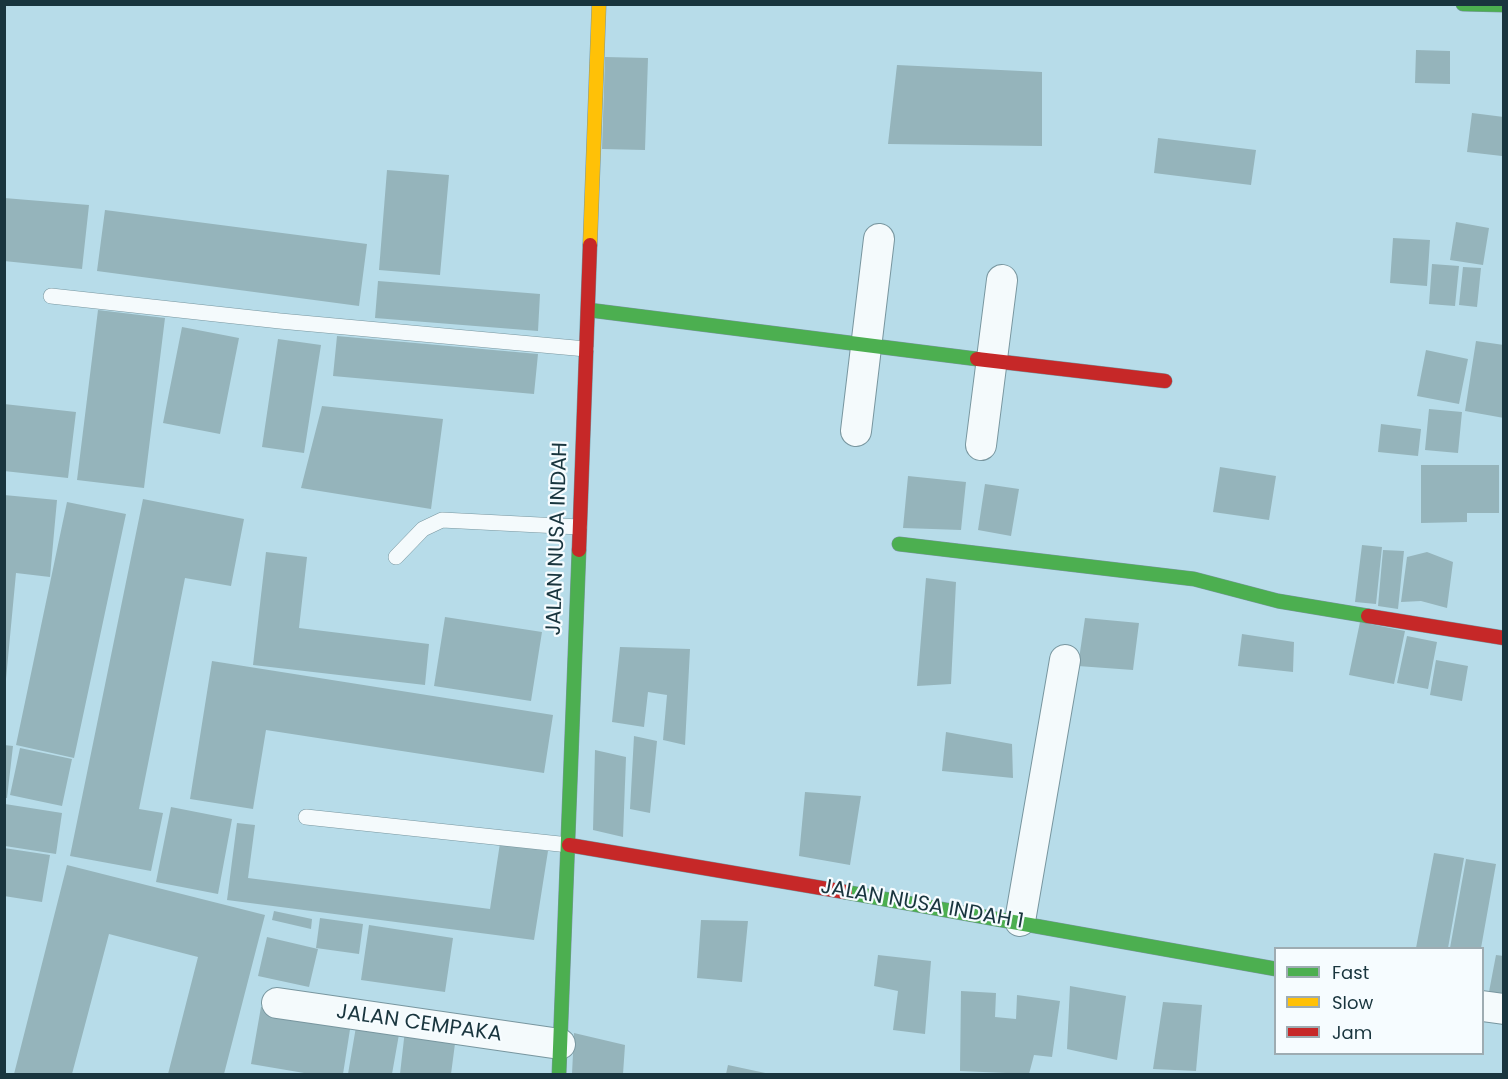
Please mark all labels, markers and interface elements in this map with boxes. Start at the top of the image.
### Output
street label: JALAN NUSA INDAH [542,442,574,636]
street label: JALAN NUSA INDAH 1 [819,875,1025,935]
legend [1274,947,1484,1055]
text: Fast [1332,960,1369,985]
text: Slow [1332,990,1373,1015]
street label: JALAN CEMPAKA [335,1000,503,1048]
text: Jam [1332,1020,1372,1045]

